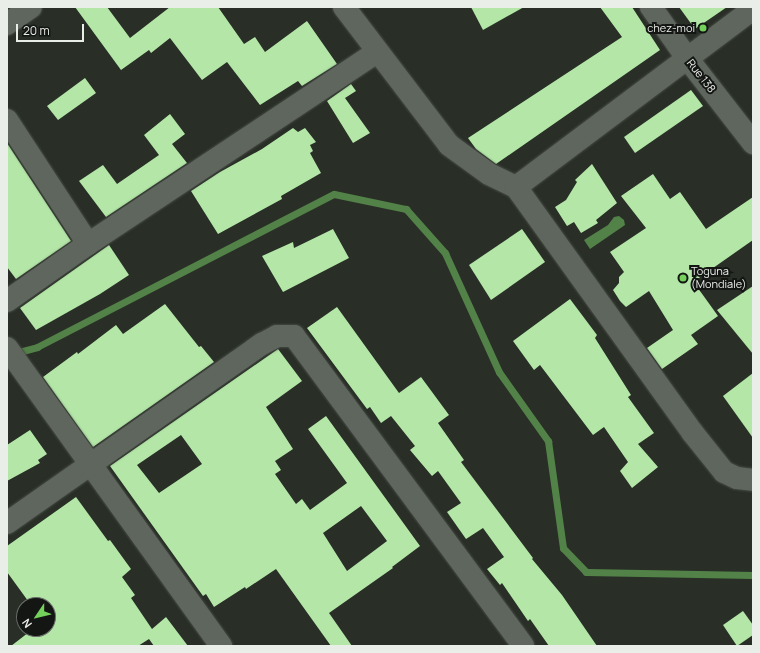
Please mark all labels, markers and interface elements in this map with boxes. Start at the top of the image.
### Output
scale bar [18,16,86,42]
place label: chez-moi [647,21,695,35]
text: 20 m [23,22,50,39]
marker: chez-moi [698,23,708,33]
street label: Rue 138 [684,57,718,95]
place label: Toguna (Mondiale) [691,265,746,291]
marker: Toguna (Mondiale) [678,273,688,283]
north arrow [16,597,56,637]
text: N [18,616,35,631]

